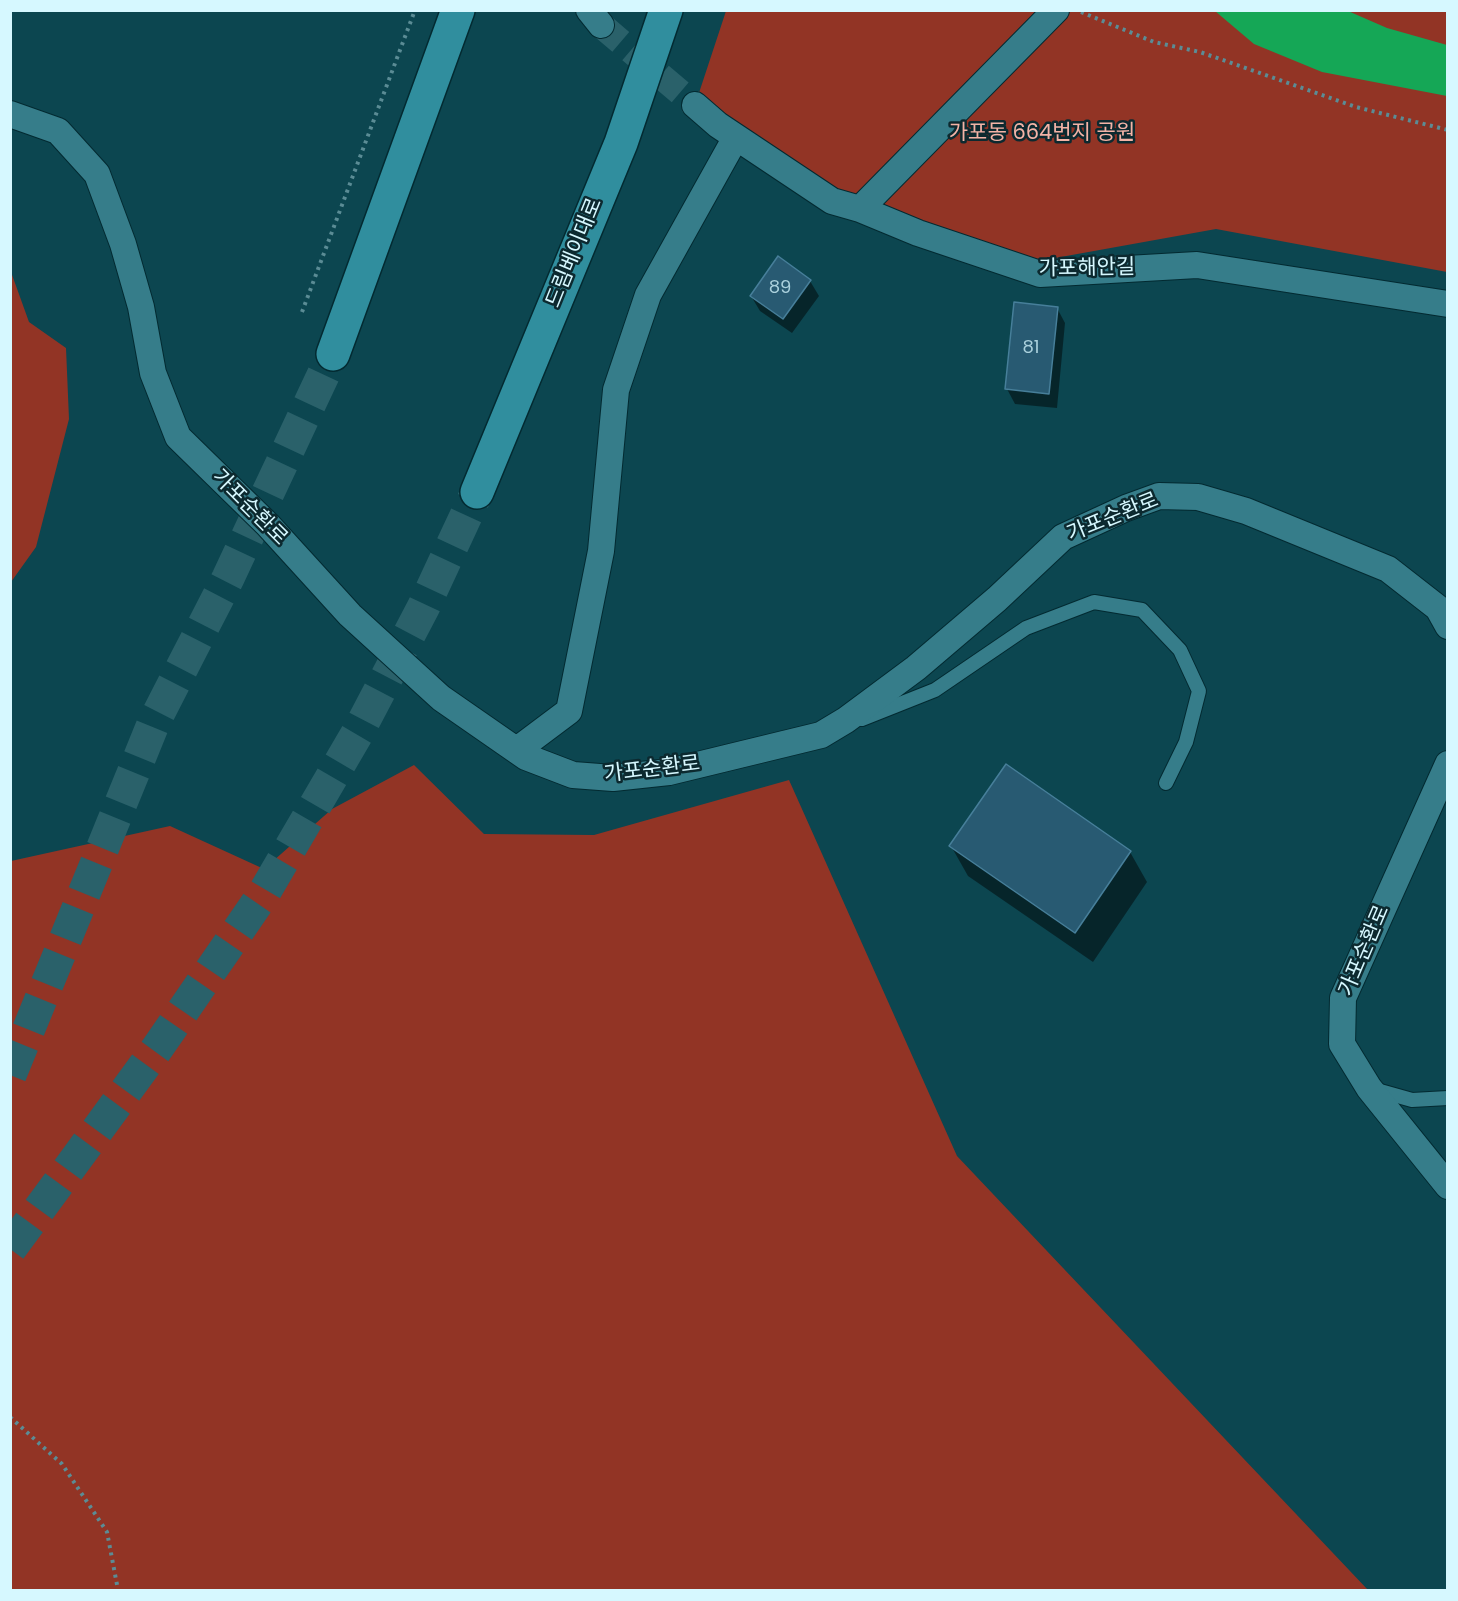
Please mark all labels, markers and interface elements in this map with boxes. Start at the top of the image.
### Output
park label: 가포동 664번지 공원 [949,121,1135,147]
street label: 드림베이대로 [542,195,608,311]
street label: 가포해안길 [1038,256,1136,282]
house number: 89 [769,277,791,299]
house number: 81 [1022,337,1040,359]
street label: 가포순환로 [206,465,292,551]
street label: 가포순환로 [1063,488,1163,548]
street label: 가포순환로 [603,752,701,788]
street label: 가포순환로 [1335,902,1395,1000]

